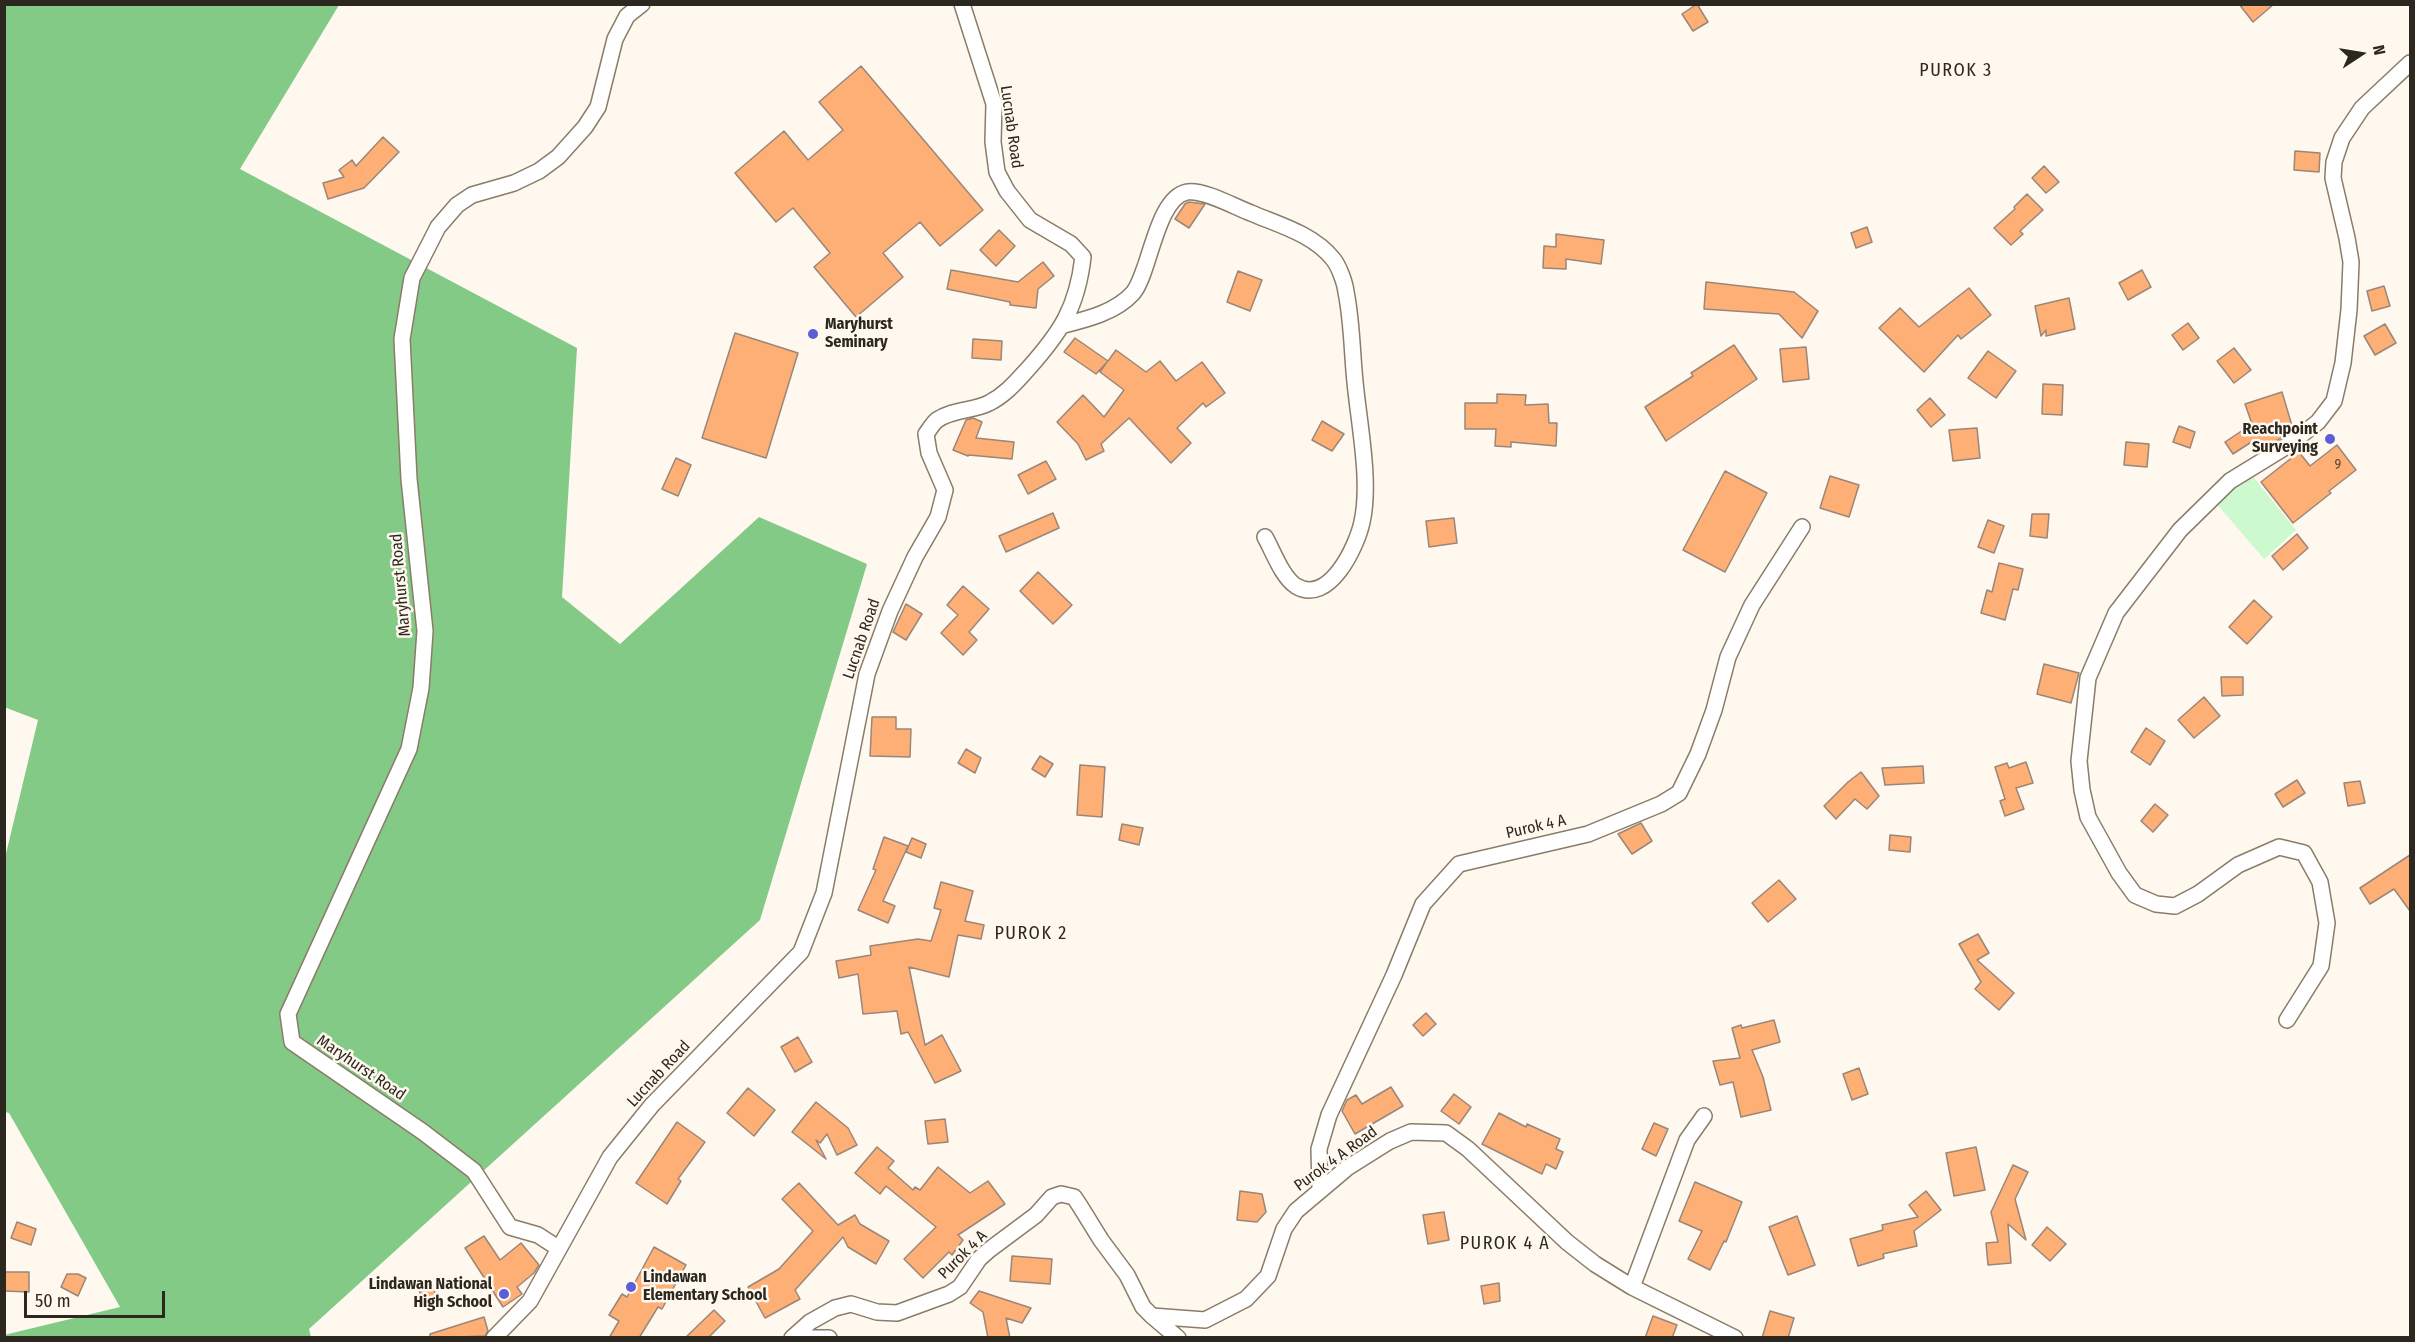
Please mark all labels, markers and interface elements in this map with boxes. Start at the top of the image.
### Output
north arrow [2331,24,2391,84]
text: N [2369,43,2389,57]
district label: PUROK 3 [1919,60,1993,82]
street label: Lucnab Road [996,84,1026,170]
place label: Maryhurst Seminary [825,315,893,353]
marker: Maryhurst Seminary [806,327,820,341]
place label: Reachpoint Surveying [2243,420,2318,458]
marker: Reachpoint Surveying [2323,432,2337,446]
house number: 9 [2335,457,2341,473]
street label: Maryhurst Road [387,533,415,637]
street label: Lucnab Road [839,596,885,682]
street label: Purok 4 A [1504,811,1568,843]
district label: PUROK 2 [994,923,1068,945]
street label: Maryhurst Road [313,1031,409,1105]
street label: Lucnab Road [623,1037,695,1111]
street label: Purok 4 A Road [1291,1122,1381,1196]
street label: Purok 4 A [935,1227,991,1283]
district label: PUROK 4 A [1460,1233,1550,1255]
place label: Lindawan Elementary School [643,1268,767,1306]
place label: Lindawan National High School [369,1275,492,1313]
scale bar [27,1279,168,1317]
marker: Lindawan Elementary School [624,1280,638,1294]
marker: Lindawan National High School [497,1287,511,1301]
text: 50 m [35,1290,71,1312]

